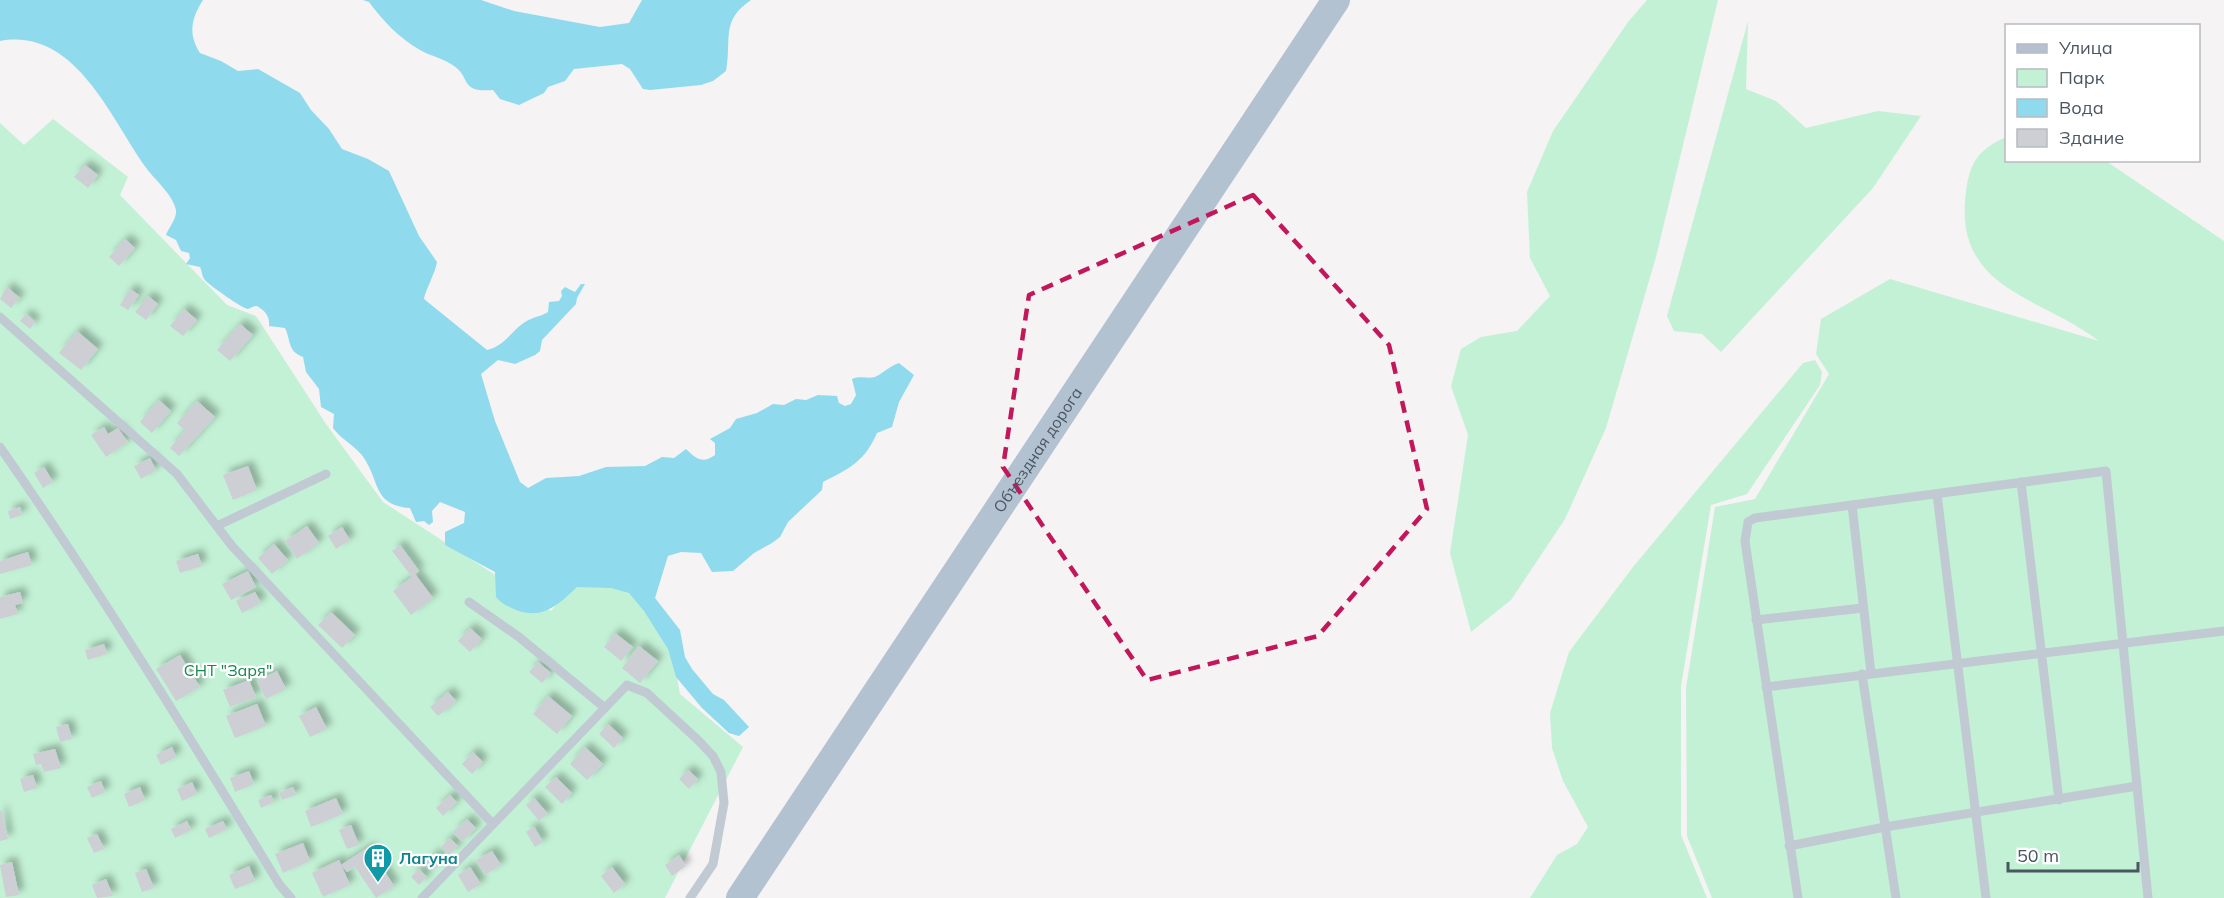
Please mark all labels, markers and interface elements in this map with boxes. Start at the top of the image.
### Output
legend [2005,24,2200,162]
text: Улица [2058,36,2113,59]
text: Парк [2059,66,2105,89]
text: Вода [2059,96,2104,119]
text: Здание [2059,126,2124,149]
street label: Объездная дорога [989,383,1086,516]
park label: СНТ "Заря" [184,660,272,680]
scale bar [2008,835,2138,873]
building icon: Лагуна [362,842,394,884]
text: 50 m [2017,844,2059,867]
place label: Лагуна [399,848,458,868]

